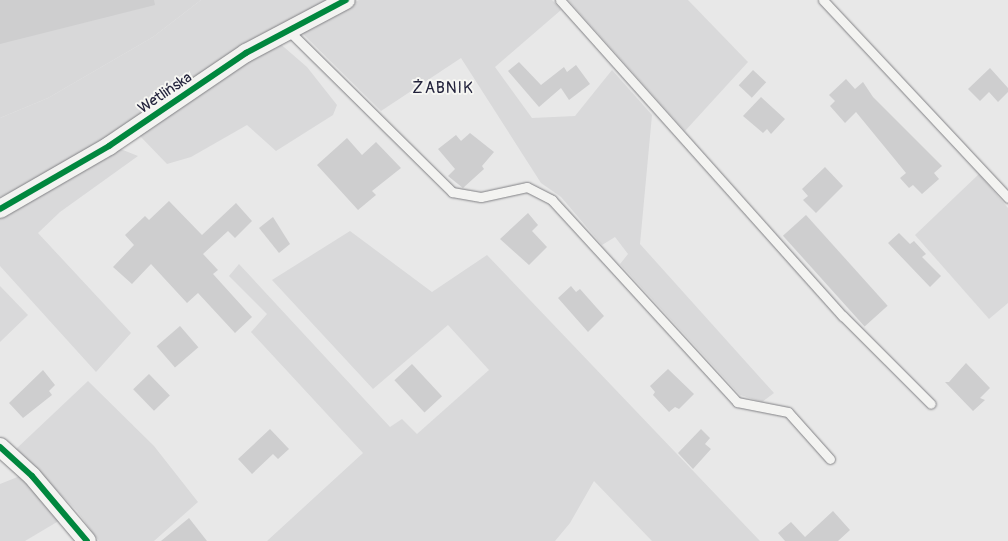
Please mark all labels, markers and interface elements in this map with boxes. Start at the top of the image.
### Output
street label: Wetlińska [135,68,195,118]
district label: ŻABNIK [412,78,474,98]

